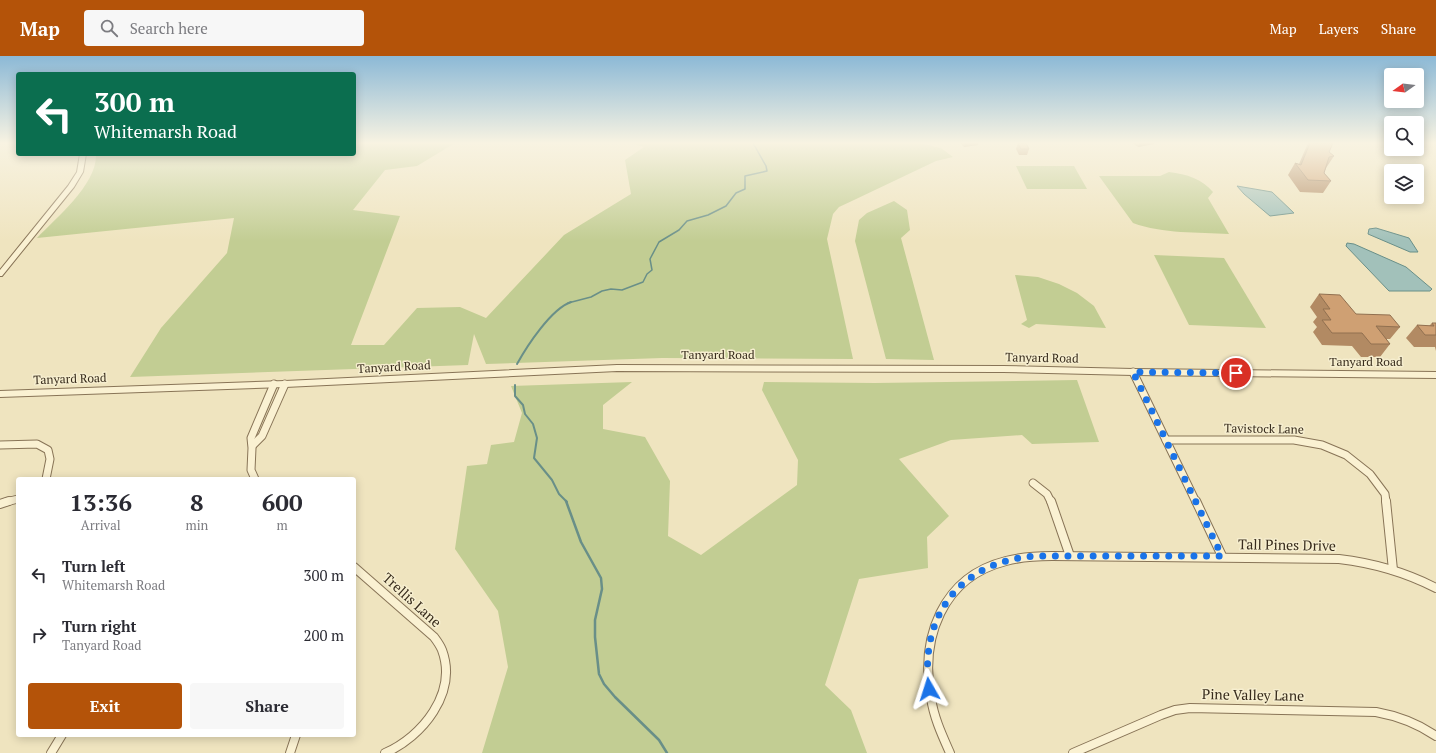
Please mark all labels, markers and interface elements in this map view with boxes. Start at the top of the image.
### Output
search box [84,10,364,46]
text: Map [20,16,60,41]
icon: search [98,17,120,39]
text: Search here [130,18,208,38]
text: Map [1270,19,1297,38]
text: Layers [1319,19,1359,38]
text: Share [1381,19,1416,38]
north arrow [1384,68,1424,108]
map controls [1384,68,1424,204]
text: 300 m [94,83,175,120]
icon: left [28,88,80,140]
button: search [1384,116,1424,156]
text: Whitemarsh Road [94,119,237,143]
button: layers [1384,164,1424,204]
street label: Tanyard Road [681,347,755,362]
street label: Tanyard Road [1005,349,1079,366]
street label: Tanyard Road [1329,354,1403,369]
pin [1219,356,1253,390]
street label: Tanyard Road [357,357,431,376]
icon: arrive [1225,362,1247,384]
street label: Tanyard Road [33,370,107,387]
street label: Tavistock Lane [1224,420,1304,437]
text: 13:36 [69,486,132,518]
text: 8 [190,486,204,518]
text: 600 [262,486,302,518]
text: Arrival [81,516,121,534]
text: min [185,516,208,534]
text: m [277,516,288,534]
street label: Tall Pines Drive [1238,534,1336,555]
text: Turn left [62,556,126,576]
icon: left [28,564,50,586]
text: 300 m [303,565,344,585]
street label: Trellis Lane [379,568,446,631]
text: Whitemarsh Road [62,576,165,594]
text: Turn right [62,616,137,636]
icon: right [28,624,50,646]
text: 200 m [303,625,344,645]
text: Tanyard Road [62,636,141,654]
position arrow [908,668,950,710]
button: Exit [28,683,182,729]
button: Share [190,683,344,729]
street label: Pine Valley Lane [1202,684,1304,705]

